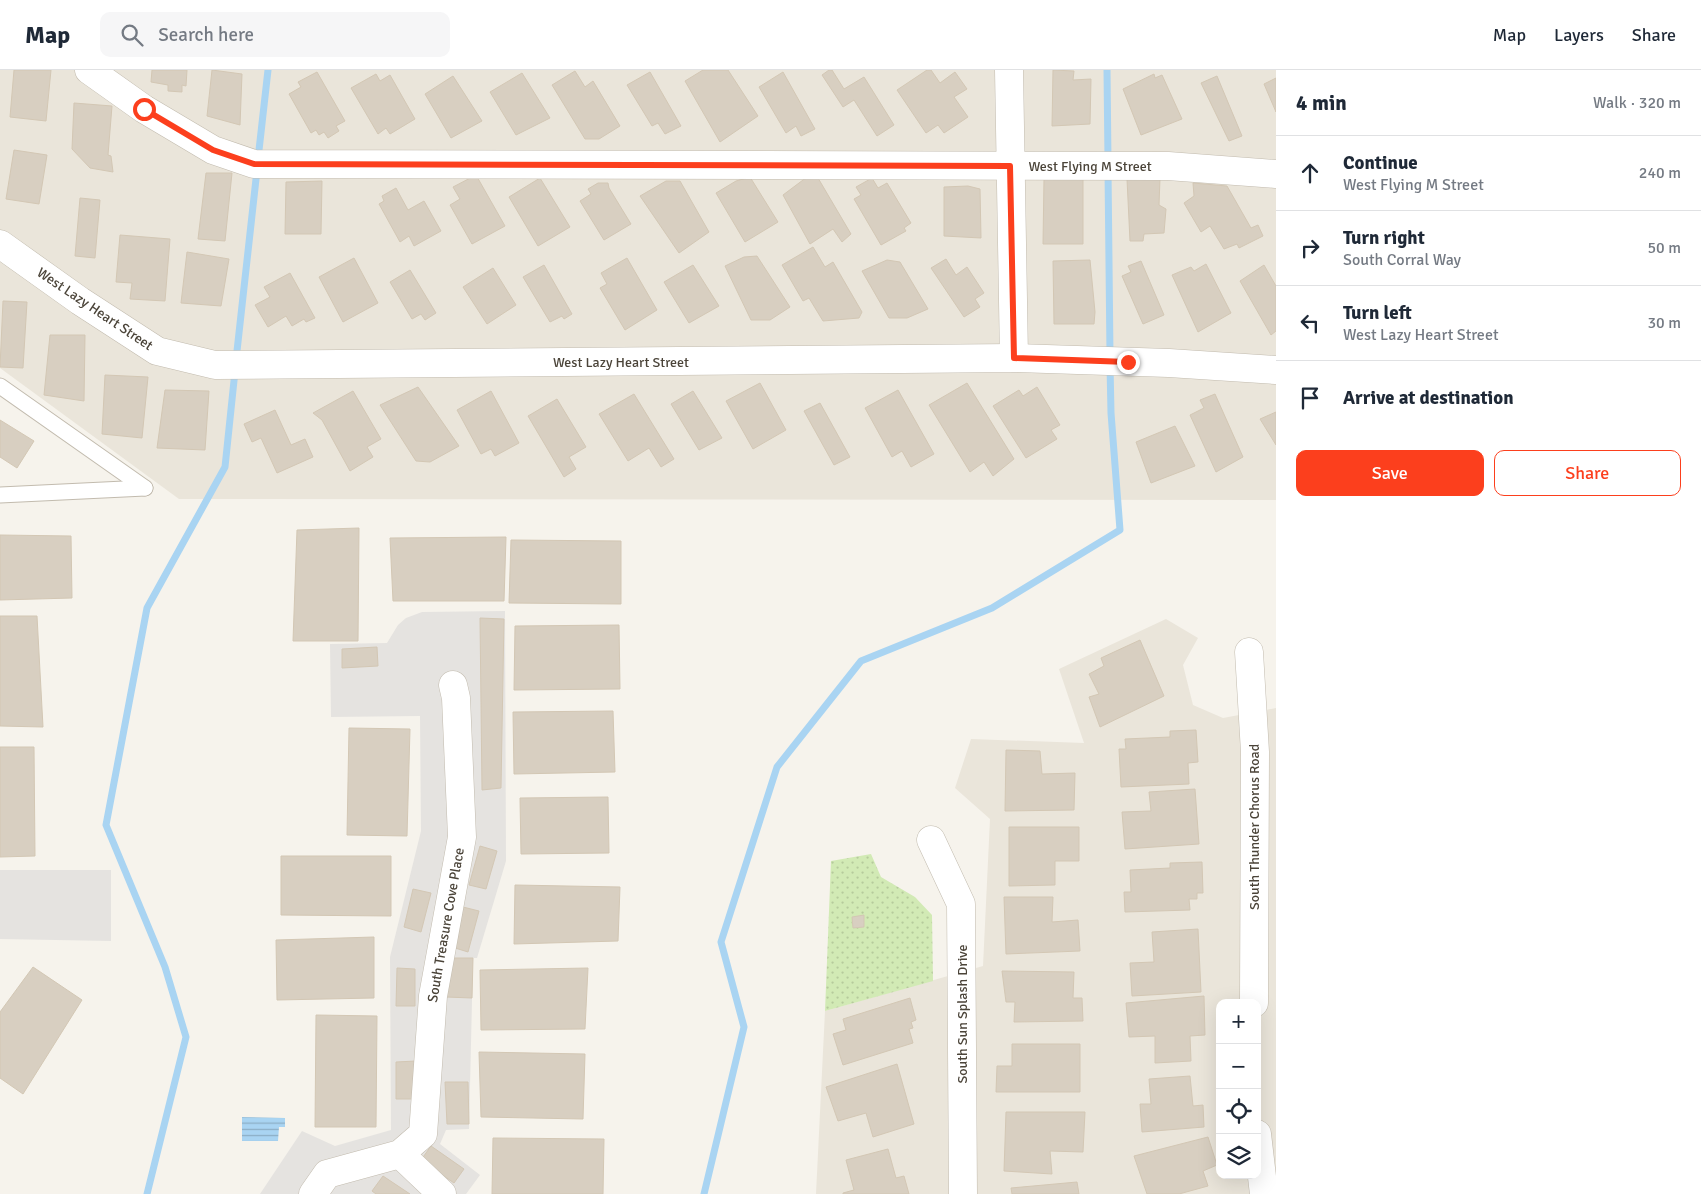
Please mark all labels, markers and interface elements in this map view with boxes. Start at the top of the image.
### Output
search box [100,12,450,57]
text: Map [25,20,70,50]
icon: search [118,21,146,49]
text: Search here [158,23,254,47]
text: Map [1493,24,1526,46]
text: Layers [1554,24,1604,46]
text: Share [1632,24,1676,46]
text: 4 min [1296,90,1347,116]
text: Walk · 320 m [1593,93,1681,113]
route start [133,98,156,121]
text: Continue [1343,151,1418,175]
street label: West Flying M Street [1028,158,1152,175]
icon: ahead [1296,159,1324,187]
text: 240 m [1639,163,1681,183]
text: West Flying M Street [1343,175,1484,195]
text: Turn right [1343,226,1425,250]
icon: right [1296,234,1324,262]
text: 50 m [1647,238,1681,258]
text: South Corral Way [1343,250,1461,270]
street label: West Lazy Heart Street [34,264,156,354]
text: Turn left [1343,301,1412,325]
icon: left [1296,309,1324,337]
text: 30 m [1647,313,1681,333]
text: West Lazy Heart Street [1343,325,1498,345]
route end [1117,351,1140,374]
street label: West Lazy Heart Street [553,354,689,371]
icon: arrive [1296,384,1324,412]
text: Arrive at destination [1343,386,1514,410]
button: Save [1296,450,1484,496]
button: Share [1494,450,1681,496]
street label: South Thunder Chorus Road [1246,744,1263,910]
street label: South Treasure Cove Place [424,846,468,1004]
street label: South Sun Splash Drive [954,944,971,1084]
map controls [1216,999,1261,1179]
button: + [1216,999,1261,1044]
button: − [1216,1044,1261,1089]
button: locate [1216,1089,1261,1134]
button: layers [1216,1134,1261,1179]

